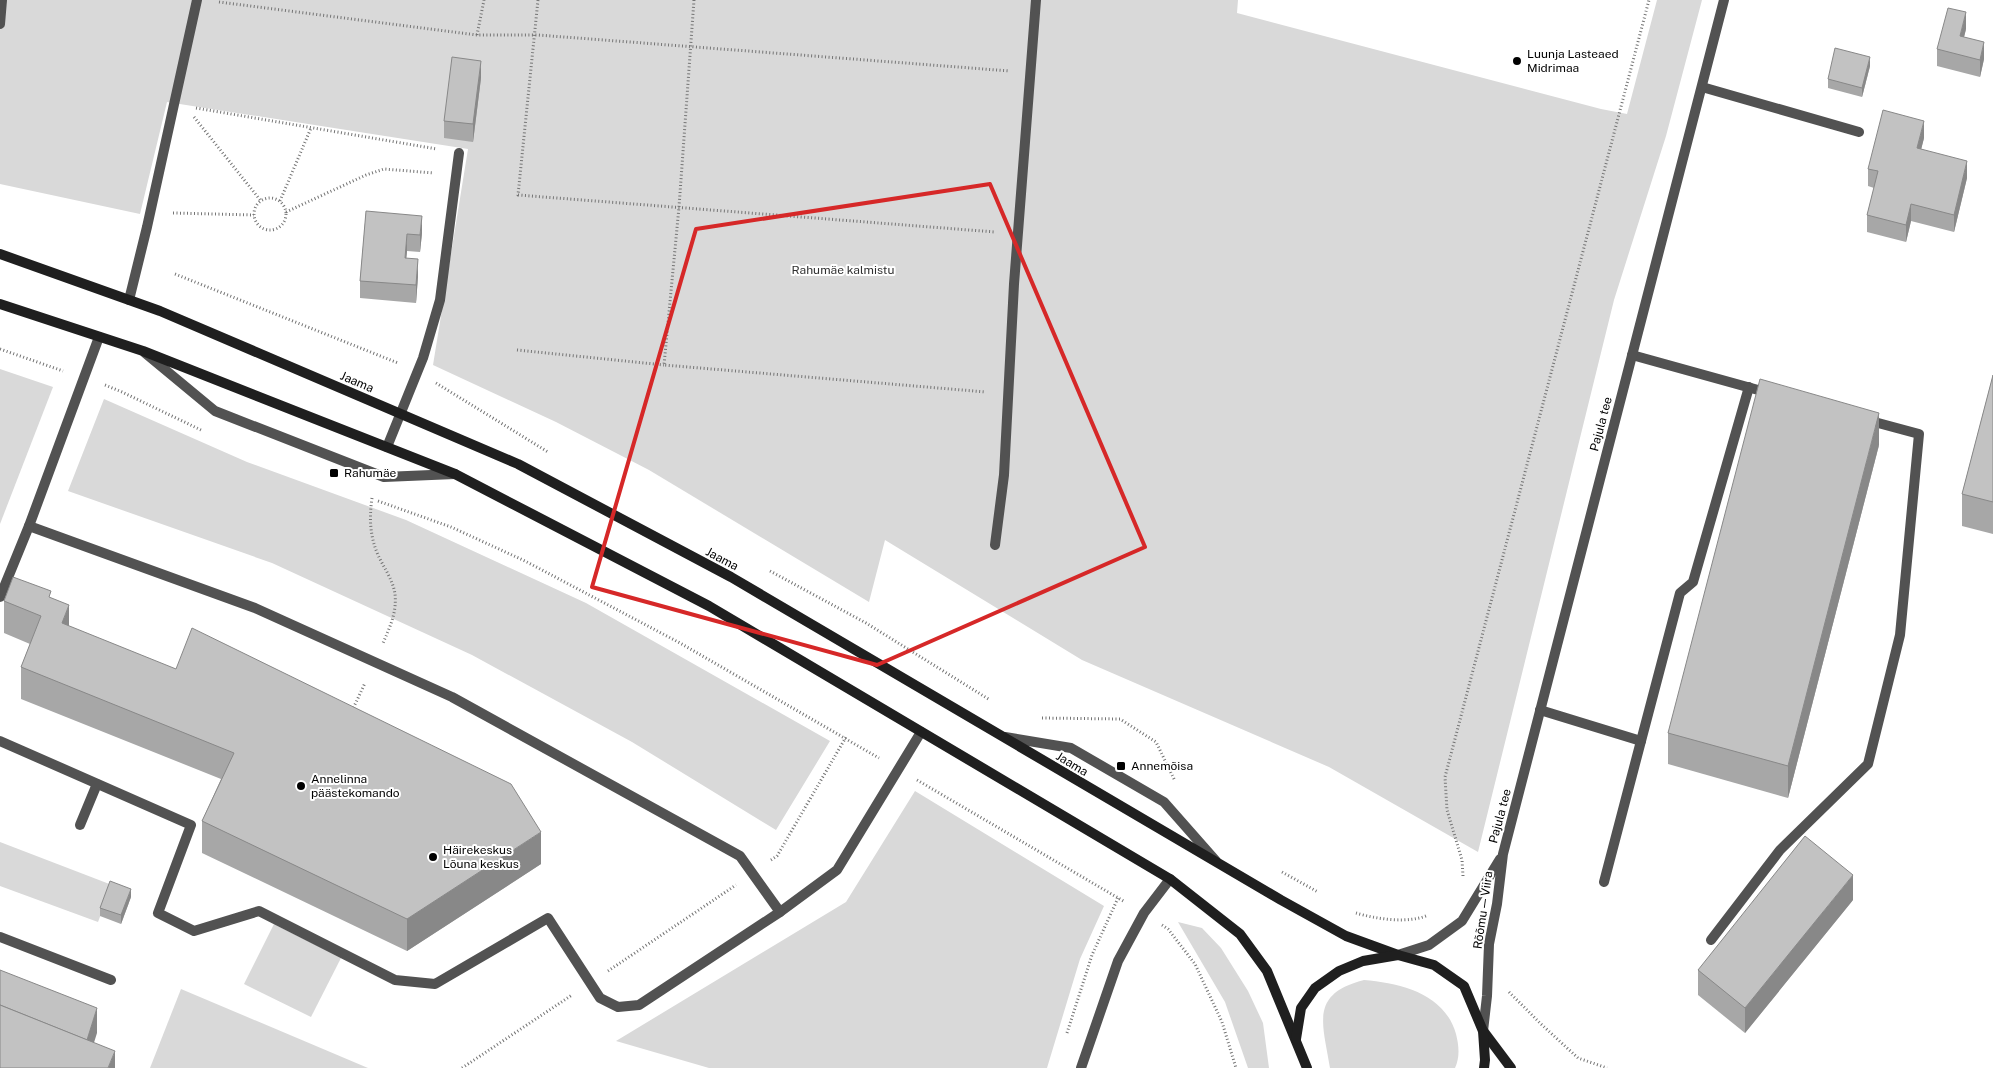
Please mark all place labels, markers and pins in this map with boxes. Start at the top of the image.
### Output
place label: Luunja Lasteaed Midrimaa [1527,47,1619,75]
marker: Luunja Lasteaed Midrimaa [1511,55,1523,67]
place label: Rahumäe [344,466,397,480]
marker: Rahumäe [328,467,340,479]
place label: Annemõisa [1131,759,1193,773]
marker: Annemõisa [1115,760,1127,772]
place label: Annelinna päästekomando [311,772,400,800]
marker: Annelinna päästekomando [295,780,307,792]
place label: Häirekeskus Lõuna keskus [443,843,519,871]
marker: Häirekeskus Lõuna keskus [427,851,439,863]

